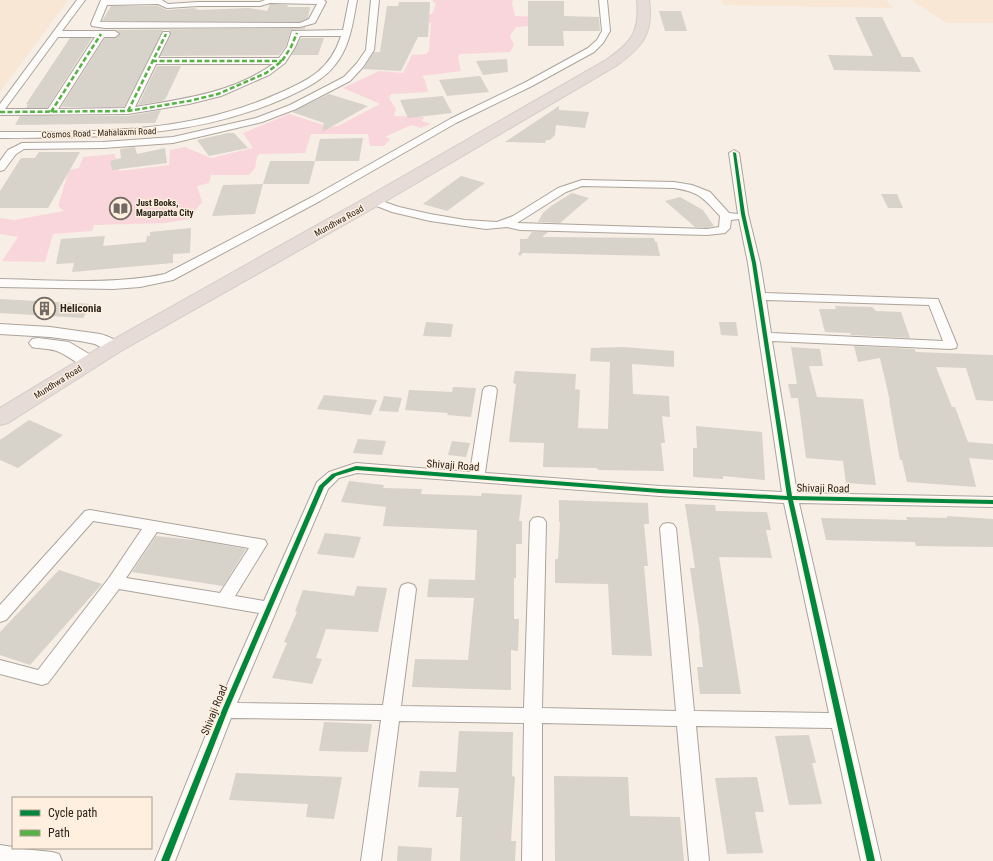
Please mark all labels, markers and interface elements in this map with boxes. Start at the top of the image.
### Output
street label: Cosmos Road - Mahalaxmi Road [42,126,156,140]
library icon: Just Books, Magarpatta City [107,195,133,221]
place label: Just Books, Magarpatta City [136,198,194,218]
street label: Mundhwa Road [313,203,365,239]
building icon: Heliconia [32,295,58,321]
place label: Heliconia [60,302,101,315]
street label: Mundhwa Road [32,363,84,401]
street label: Shivaji Road [426,457,480,474]
street label: Shivaji Road [796,482,850,495]
street label: Shivaji Road [199,683,230,737]
legend [12,797,152,849]
text: Cycle path [48,806,98,820]
text: Path [48,826,70,840]

